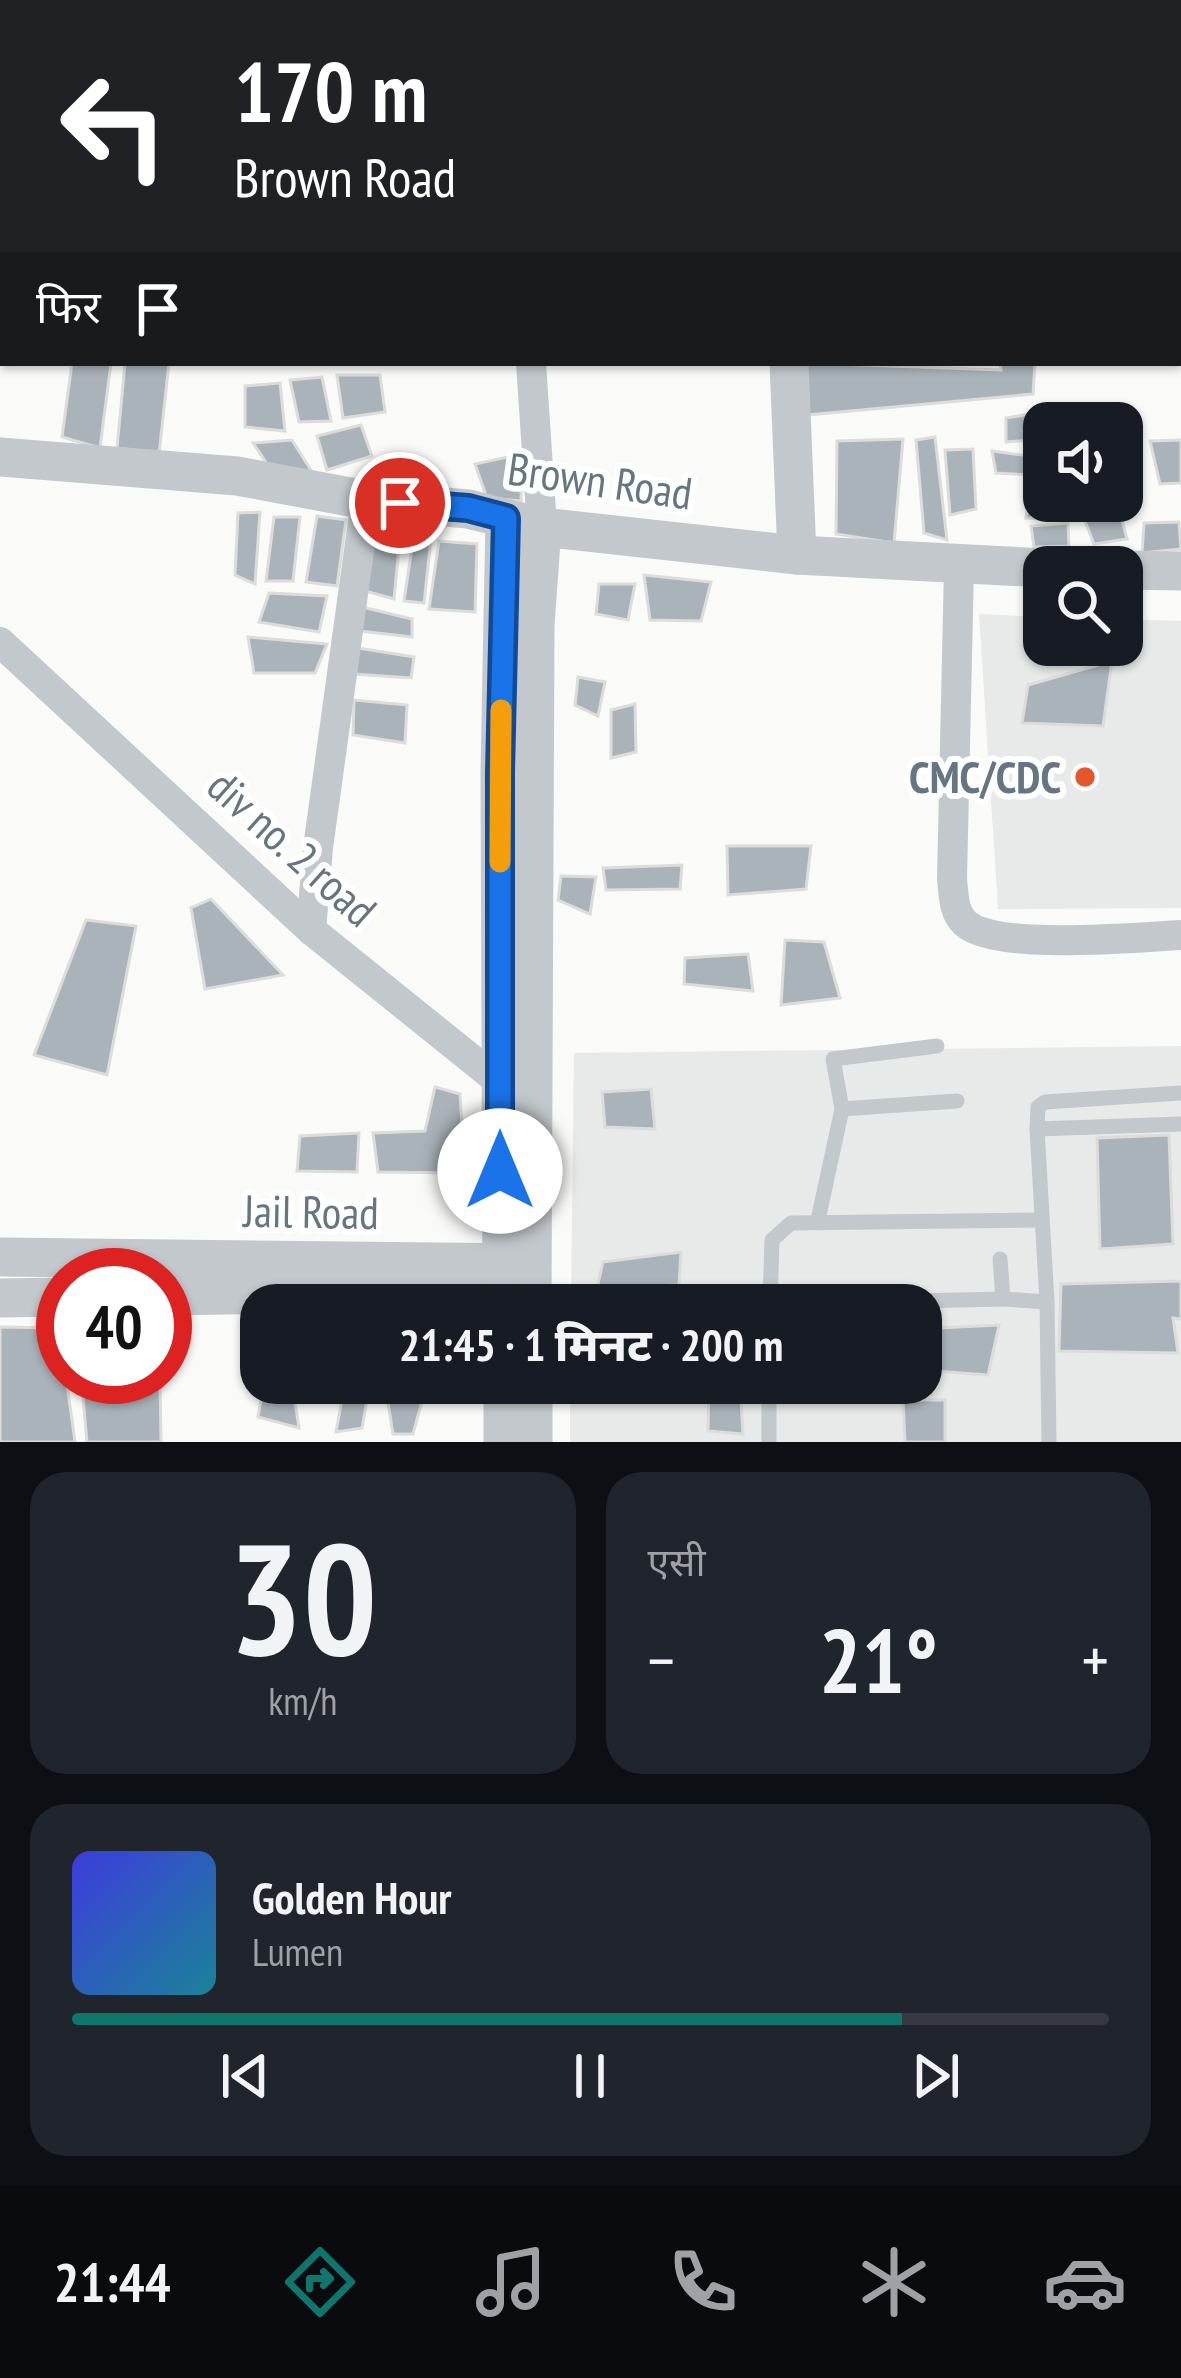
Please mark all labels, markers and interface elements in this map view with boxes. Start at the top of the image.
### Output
text: 170 m [234,36,427,145]
icon: left [36,48,192,204]
text: Brown Road [234,142,456,212]
icon: arrive [125,276,191,342]
text: फिर [36,277,101,335]
map controls [1023,402,1143,666]
button: sound [1023,402,1143,522]
street label: Brown Road [504,438,696,522]
pin [349,452,451,554]
icon: arrive [367,470,433,536]
button: search [1023,546,1143,666]
place label: CMC/CDC [909,747,1061,805]
street label: div no. 2 road [196,756,389,938]
marker: CMC/CDC [1072,764,1098,790]
position arrow [437,1108,563,1234]
street label: Jail Road [241,1181,379,1241]
speed limit sign: 40 [36,1248,192,1404]
text: 21:45 · 1 मिनट · 200 m [399,1315,783,1373]
text: 30 [228,1496,377,1698]
text: एसी [648,1536,706,1587]
text: 21° [819,1601,938,1718]
text: − [648,1617,675,1702]
text: + [1082,1617,1109,1702]
text: km/h [268,1675,337,1726]
text: Golden Hour [252,1868,452,1926]
text: Lumen [252,1926,343,1977]
icon: previous [212,2043,278,2109]
icon: pause [557,2043,623,2109]
icon: next [903,2043,969,2109]
icon: directions [278,2240,362,2324]
icon: music [469,2240,553,2324]
icon: phone [661,2240,745,2324]
icon: climate [852,2240,936,2324]
icon: car [1043,2240,1127,2324]
text: 21:44 [54,2247,170,2317]

